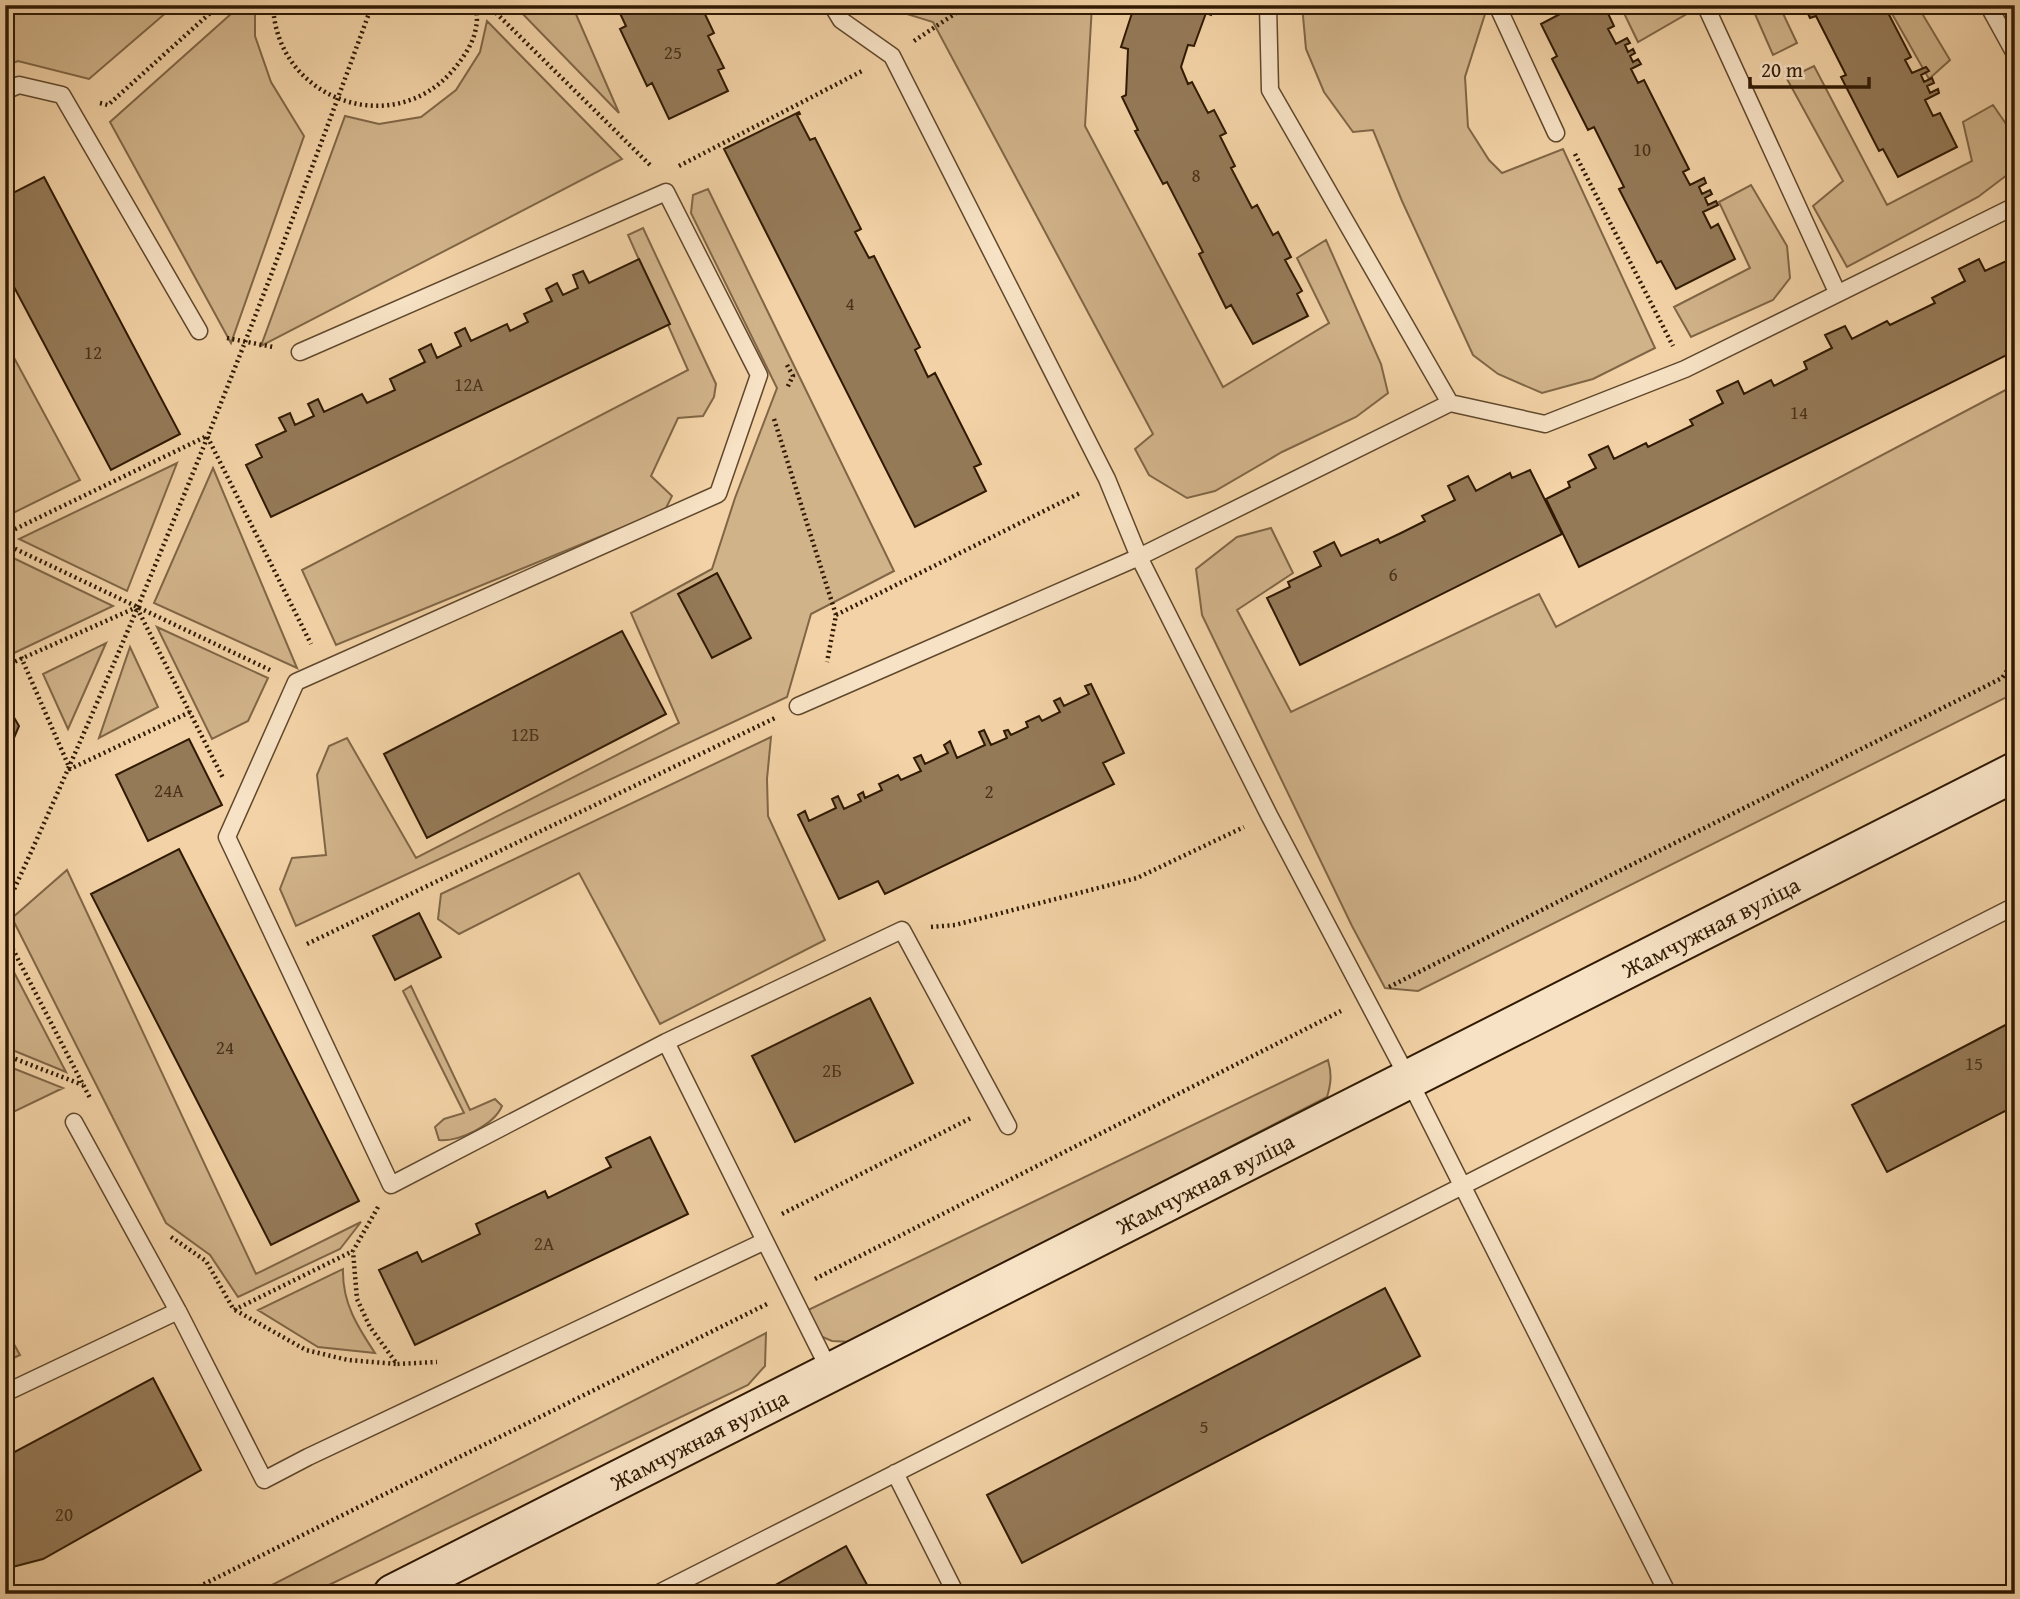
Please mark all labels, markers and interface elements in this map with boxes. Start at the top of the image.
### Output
house number: 25 [664,38,682,66]
scale bar [1750,46,1870,90]
text: 20 m [1761,54,1803,85]
house number: 10 [1633,135,1651,163]
house number: 8 [1191,161,1201,189]
house number: 4 [845,289,855,317]
house number: 12 [84,338,102,366]
house number: 12А [454,370,484,398]
house number: 14 [1790,398,1808,426]
house number: 6 [1388,560,1398,588]
house number: 12Б [510,720,540,748]
house number: 24А [154,776,184,804]
house number: 2 [984,777,994,805]
street label: Жамчужная вуліца [1615,867,1805,986]
house number: 24 [216,1033,234,1061]
house number: 15 [1965,1049,1983,1077]
house number: 2Б [822,1056,842,1084]
street label: Жамчужная вуліца [1109,1124,1300,1242]
house number: 2А [534,1229,555,1257]
street label: Жамчужная вуліца [603,1380,794,1498]
house number: 5 [1199,1412,1209,1440]
house number: 20 [55,1500,73,1528]

